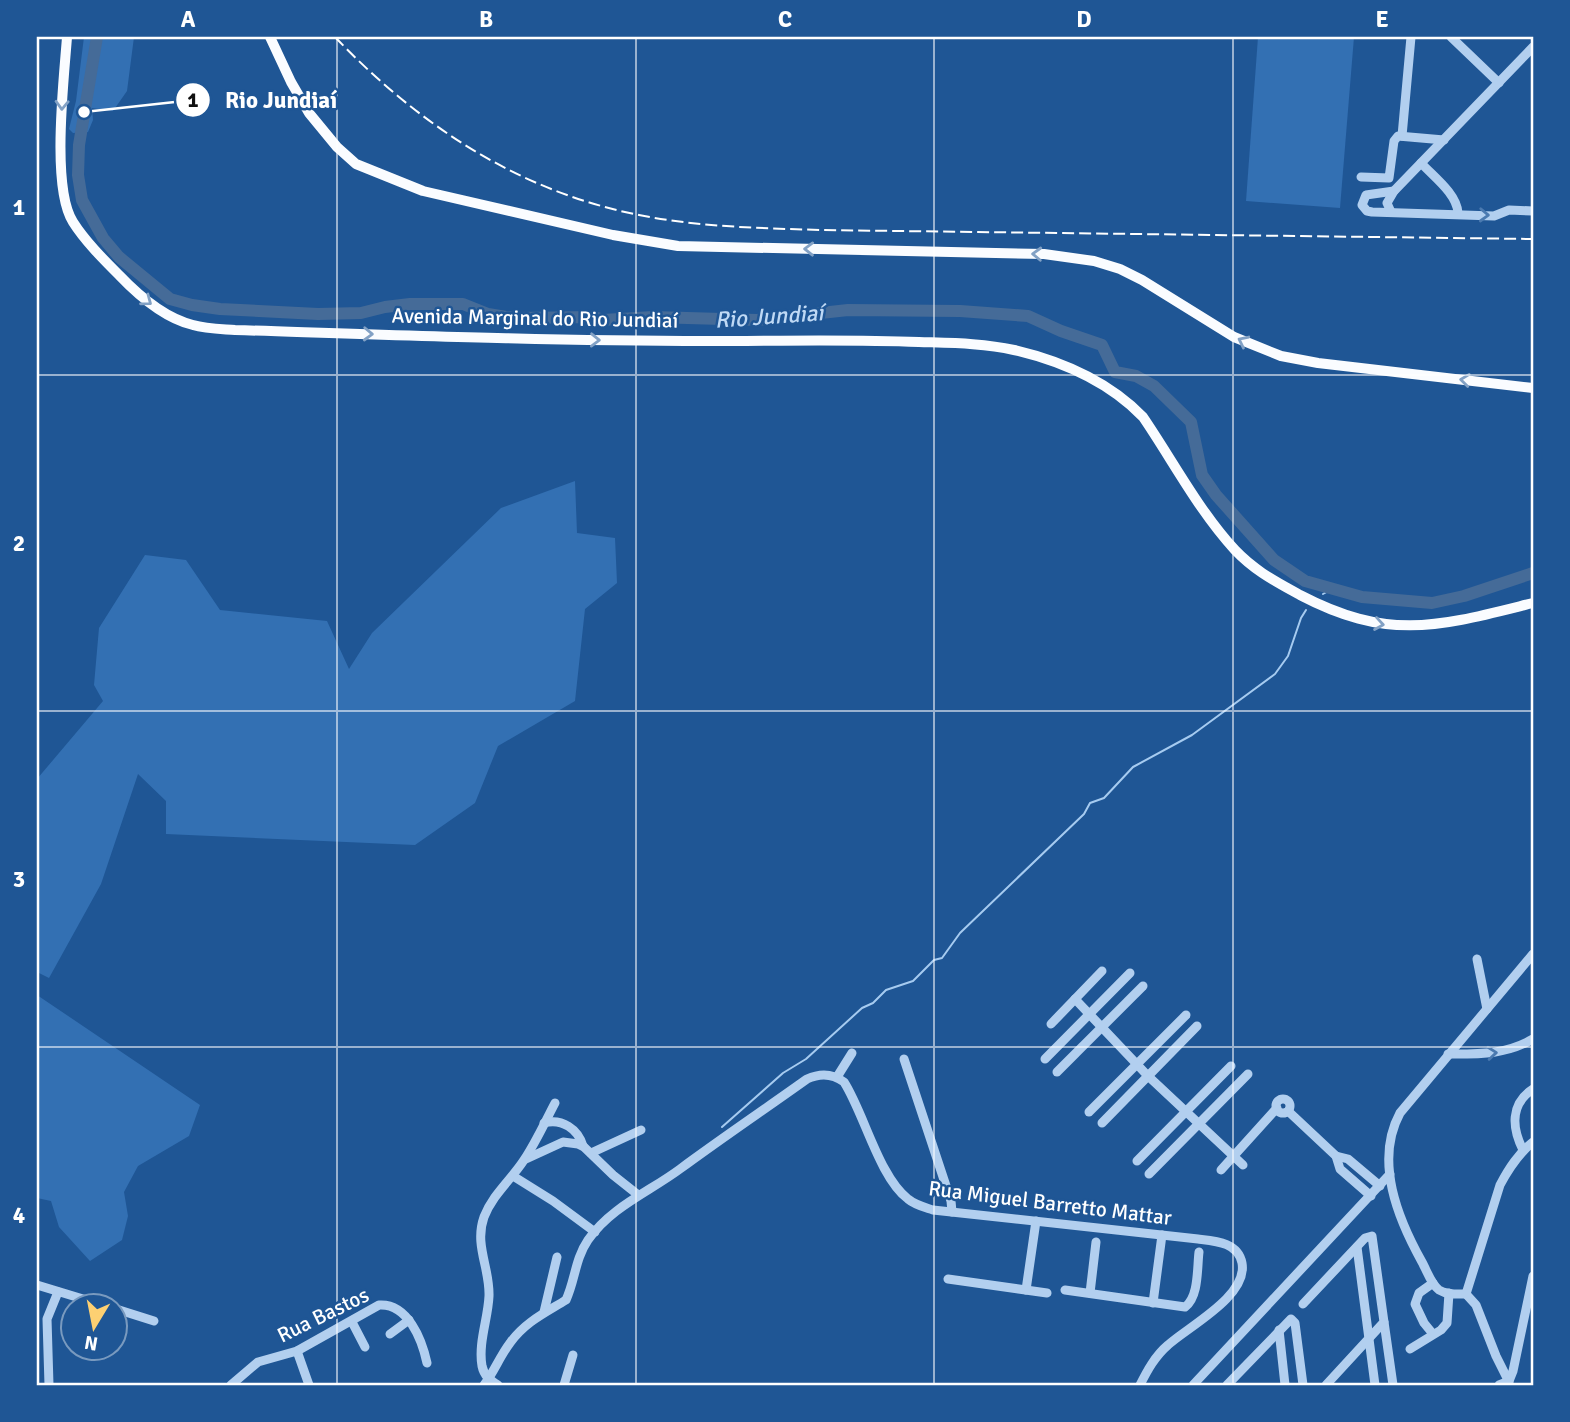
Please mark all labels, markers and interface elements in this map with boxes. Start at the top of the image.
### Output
text: A [181,5,196,34]
text: B [479,5,493,34]
text: C [778,5,792,34]
text: D [1076,5,1092,34]
text: E [1375,5,1389,34]
callout: Rio Jundiaí [176,78,351,122]
text: Rio Jundiaí [225,86,337,115]
text: 1 [187,87,199,113]
one-way arrow [55,100,70,111]
text: 1 [13,193,25,222]
one-way arrow [1478,207,1489,222]
one-way arrow [803,241,814,256]
one-way arrow [1031,246,1041,262]
one-way arrow [140,292,152,305]
water label: Rio Jundiaí [714,298,828,335]
street label: Avenida Marginal do Rio Jundiaí [392,303,679,334]
one-way arrow [362,327,373,342]
one-way arrow [590,332,601,348]
one-way arrow [1238,335,1250,349]
one-way arrow [1460,373,1471,388]
text: 2 [13,529,25,558]
one-way arrow [1373,616,1385,631]
text: 3 [13,865,25,894]
one-way arrow [1487,1046,1498,1061]
street label: Rua Miguel Barretto Mattar [927,1175,1173,1231]
text: 4 [13,1201,25,1230]
street label: Rua Bastos [273,1282,373,1348]
north arrow [60,1292,130,1362]
text: N [83,1330,100,1356]

